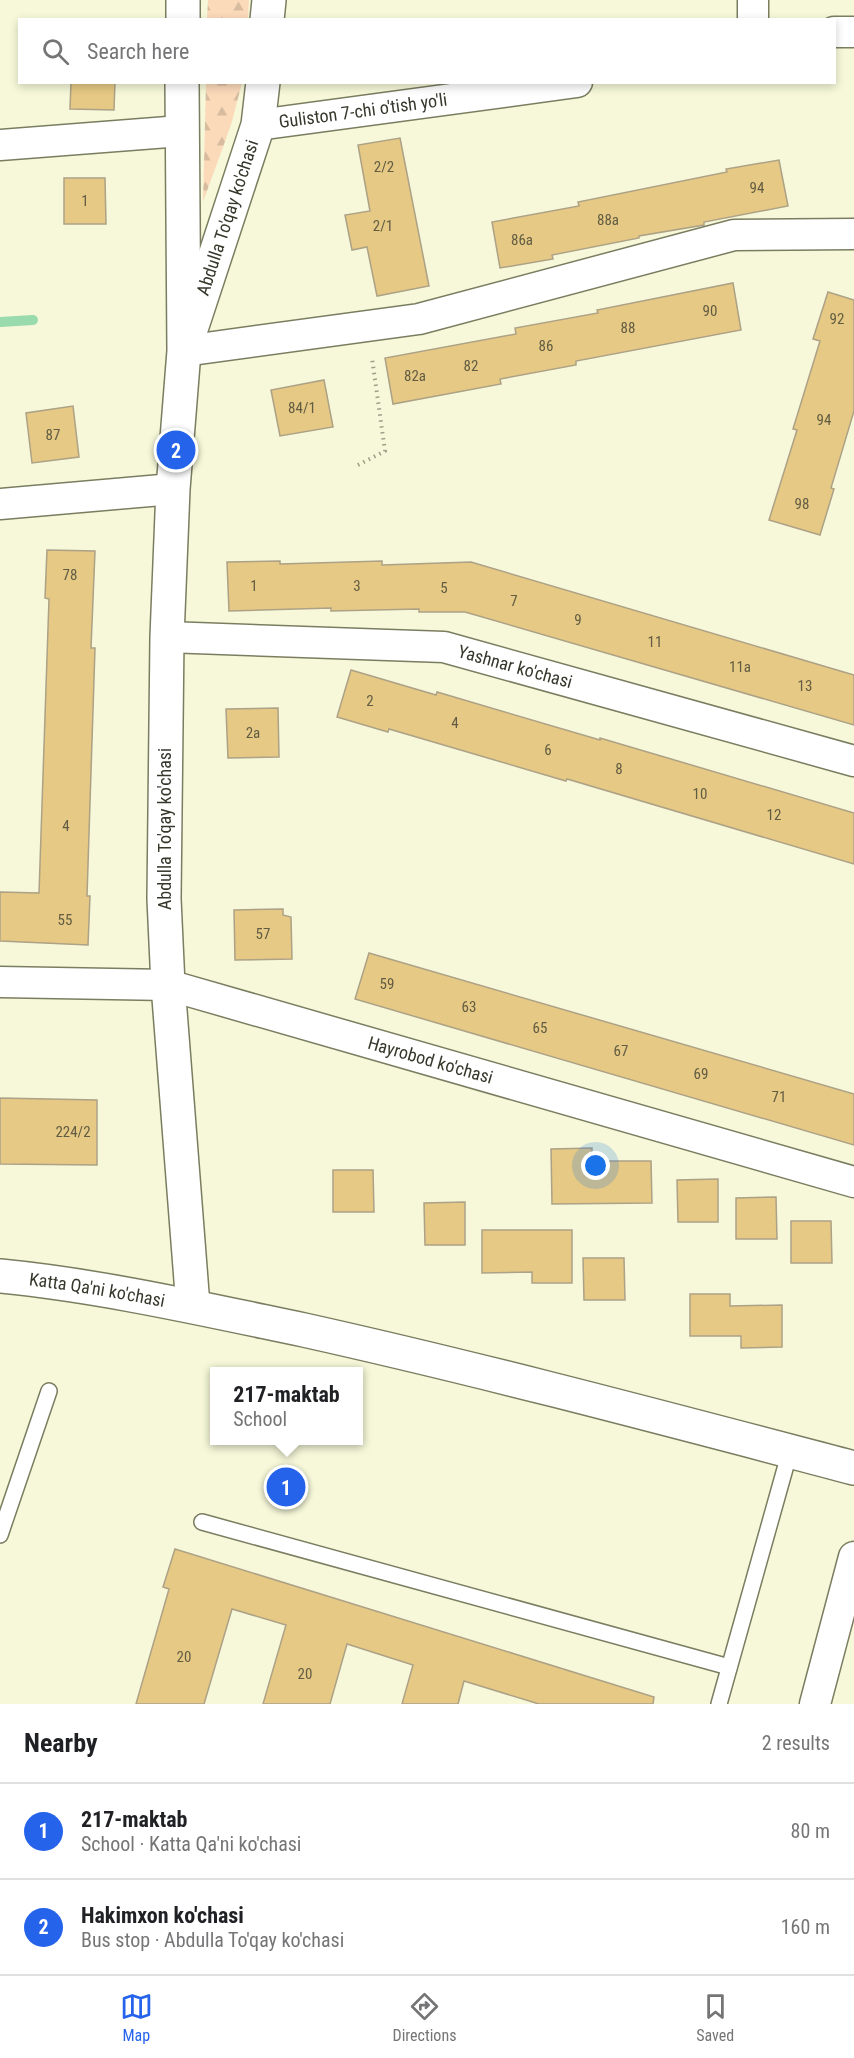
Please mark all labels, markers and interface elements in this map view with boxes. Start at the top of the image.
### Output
search box [18,18,836,84]
icon: search [39,35,72,68]
text: Search here [87,39,189,64]
street label: Guliston 7-chi o'tish yo'li [277,89,449,132]
street label: Abdulla To'qay ko'chasi [192,137,262,298]
house number: 2/2 [374,158,394,176]
house number: 94 [750,179,764,197]
house number: 1 [81,192,89,210]
house number: 88a [597,211,619,229]
house number: 2/1 [373,217,393,235]
house number: 86a [511,231,533,249]
house number: 90 [703,302,717,320]
house number: 92 [830,310,844,328]
house number: 88 [621,319,635,337]
house number: 86 [539,337,553,355]
house number: 82 [464,357,478,375]
house number: 82а [404,367,426,385]
house number: 84/1 [288,399,316,417]
house number: 94 [817,411,831,429]
house number: 87 [46,426,60,444]
pin: 2 [156,428,195,472]
house number: 98 [795,495,809,513]
house number: 78 [63,566,77,584]
house number: 1 [250,577,258,595]
house number: 3 [353,577,361,595]
house number: 5 [440,579,448,597]
house number: 7 [510,592,518,610]
house number: 9 [574,611,582,629]
house number: 11 [648,633,662,651]
street label: Yashnar ko'chasi [456,640,575,692]
house number: 11а [729,658,751,676]
house number: 13 [798,677,812,695]
house number: 2 [366,692,374,710]
house number: 4 [451,714,459,732]
house number: 2а [246,724,260,742]
house number: 6 [544,741,552,759]
street label: Abdulla To'qay ko'chasi [154,748,175,910]
house number: 8 [615,760,623,778]
house number: 10 [693,785,707,803]
house number: 12 [767,806,781,824]
house number: 4 [62,817,70,835]
house number: 55 [58,911,72,929]
house number: 57 [256,925,270,943]
house number: 59 [380,975,394,993]
house number: 63 [462,998,476,1016]
house number: 65 [533,1019,547,1037]
street label: Hayrobod ko'chasi [366,1032,495,1088]
house number: 67 [614,1042,628,1060]
house number: 69 [694,1065,708,1083]
house number: 71 [772,1088,786,1106]
house number: 224/2 [55,1123,91,1141]
your location [581,1151,610,1180]
street label: Katta Qa'ni ko'chasi [28,1268,167,1311]
popup [210,1367,363,1445]
text: 217-maktab [233,1382,340,1407]
text: School [233,1407,287,1431]
pin: 1 [266,1464,306,1510]
house number: 20 [177,1648,191,1666]
house number: 20 [298,1665,312,1683]
text: Nearby [24,1728,98,1758]
text: 2 results [762,1731,830,1755]
text: 217-maktab [81,1807,188,1832]
text: 1 [38,1819,49,1843]
text: 80 m [791,1819,830,1843]
text: School · Katta Qa'ni ko'chasi [81,1832,301,1856]
text: Hakimxon ko'chasi [81,1903,244,1928]
text: 2 [38,1915,49,1939]
text: 160 m [781,1915,830,1939]
text: Bus stop · Abdulla To'qay ko'chasi [81,1928,344,1952]
tab: Map [120,1990,153,2045]
tab: Directions [393,1990,456,2045]
tab: Saved [696,1990,734,2045]

